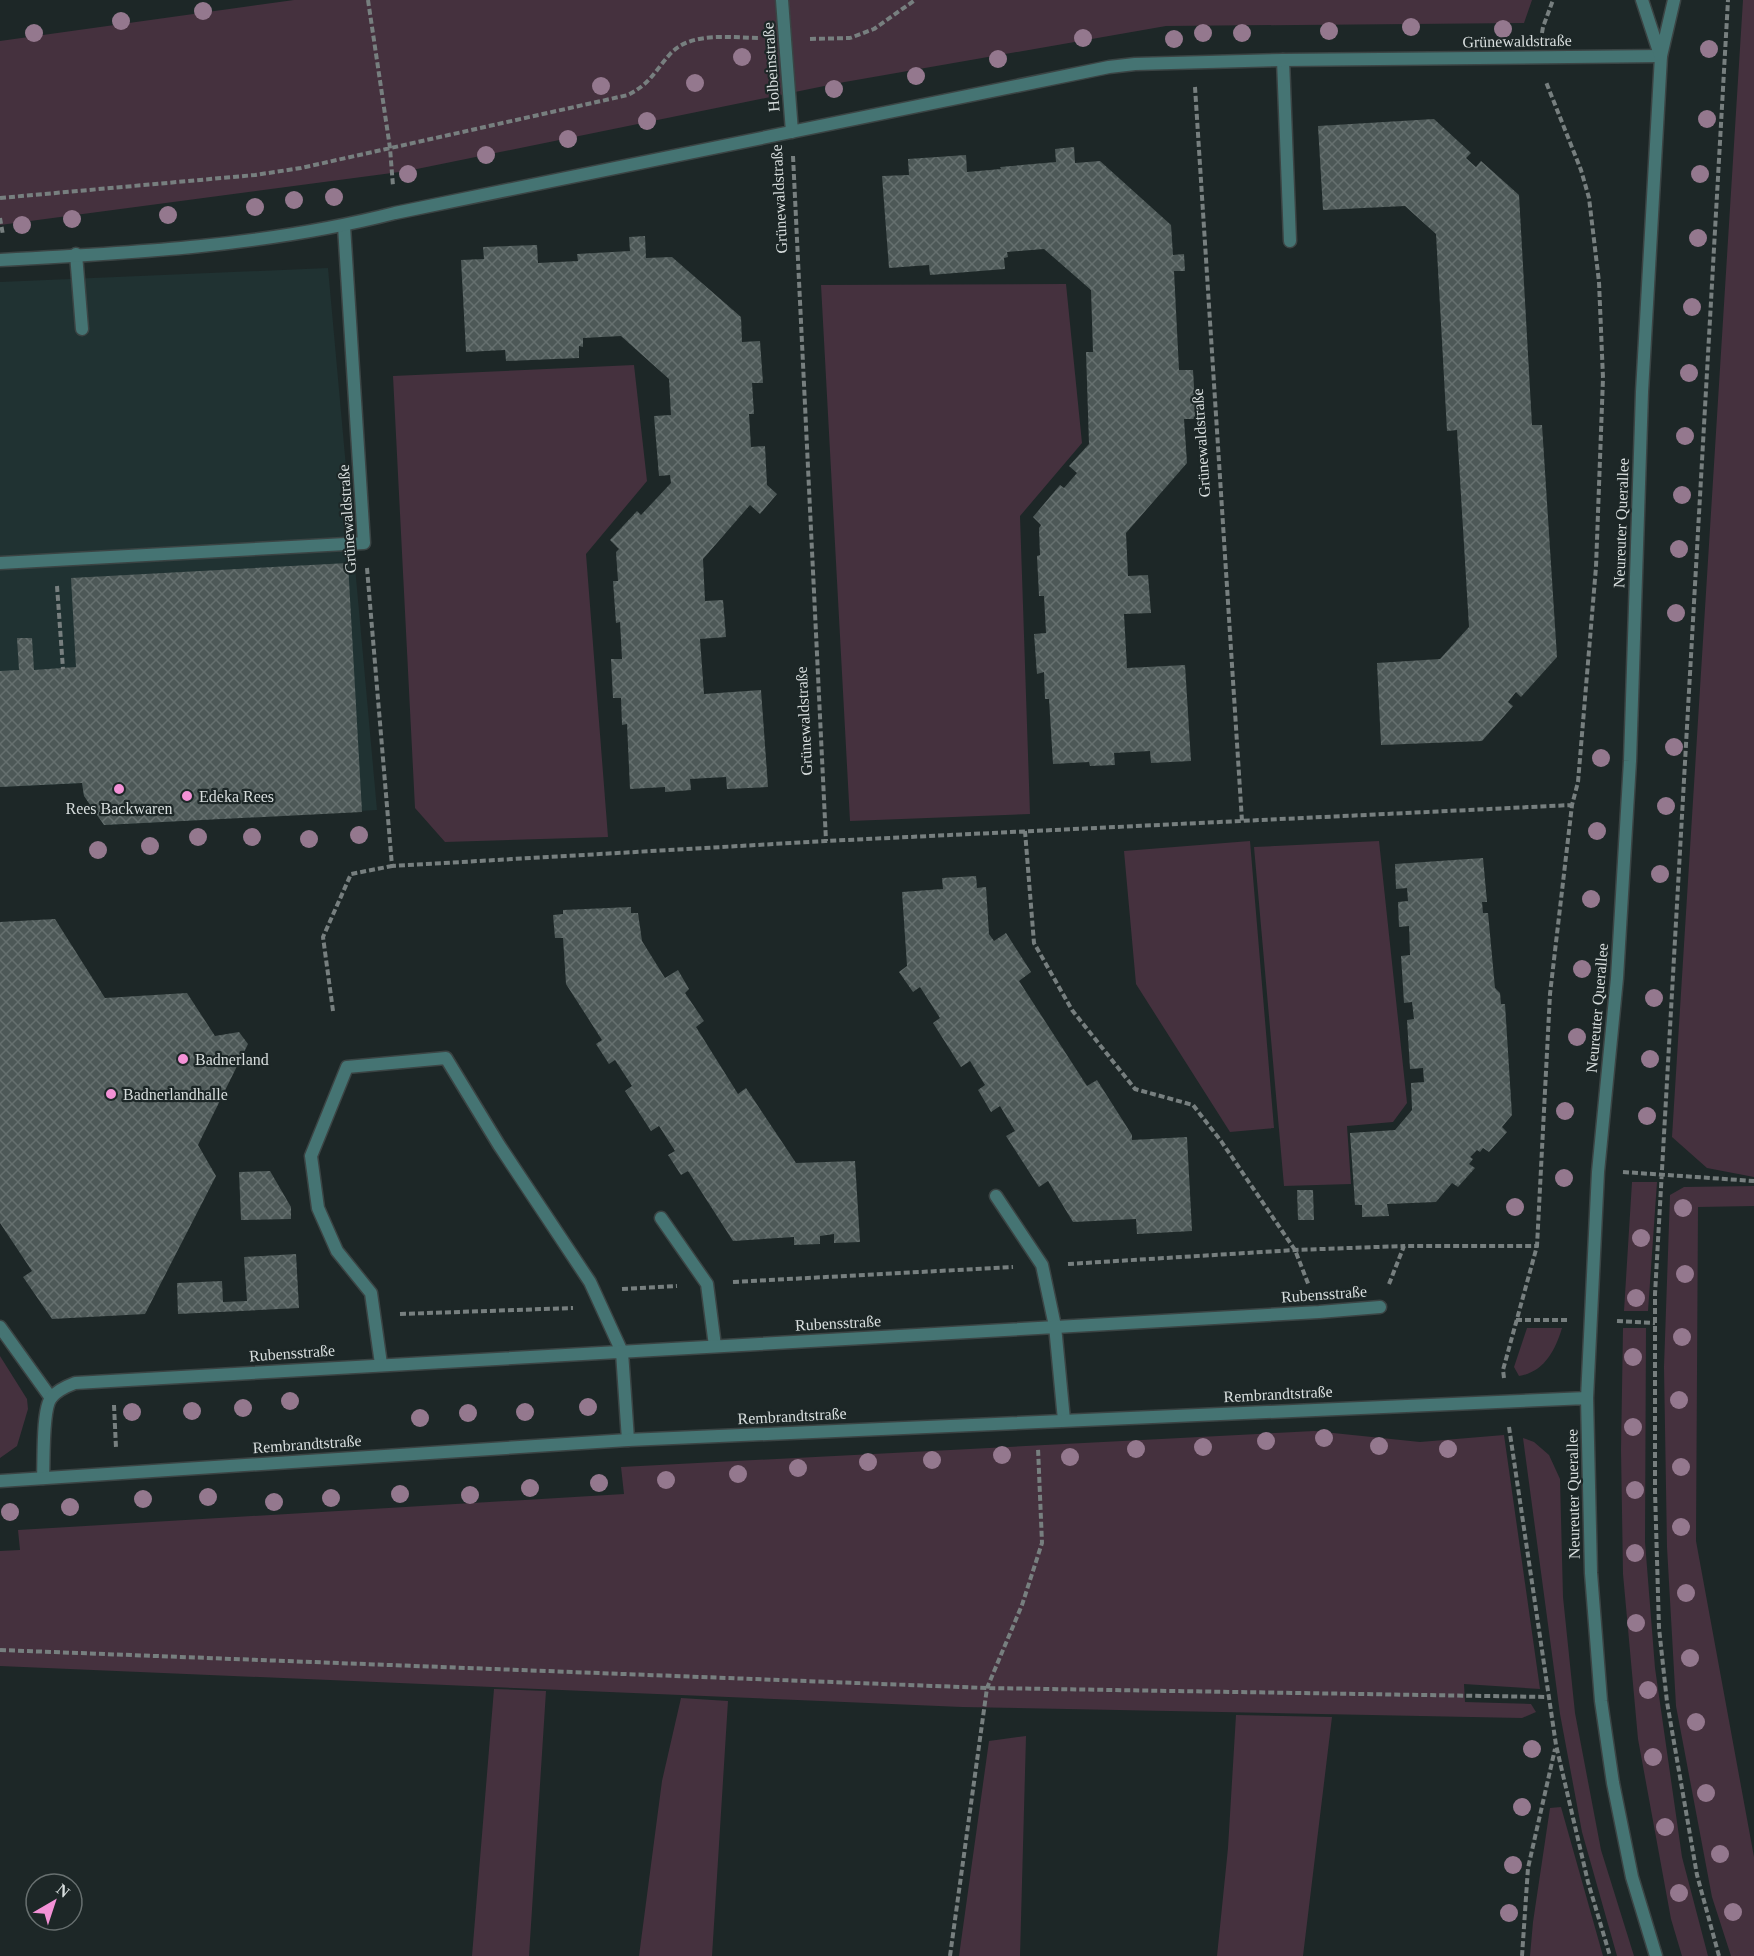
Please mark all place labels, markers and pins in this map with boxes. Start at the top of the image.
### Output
marker: Rees Backwaren [112,782,126,796]
place label: Edeka Rees [199,788,274,805]
marker: Edeka Rees [180,789,194,803]
place label: Rees Backwaren [65,800,173,817]
place label: Badnerland [195,1051,269,1068]
marker: Badnerland [176,1052,190,1066]
place label: Badnerlandhalle [123,1086,228,1103]
marker: Badnerlandhalle [104,1087,118,1101]

